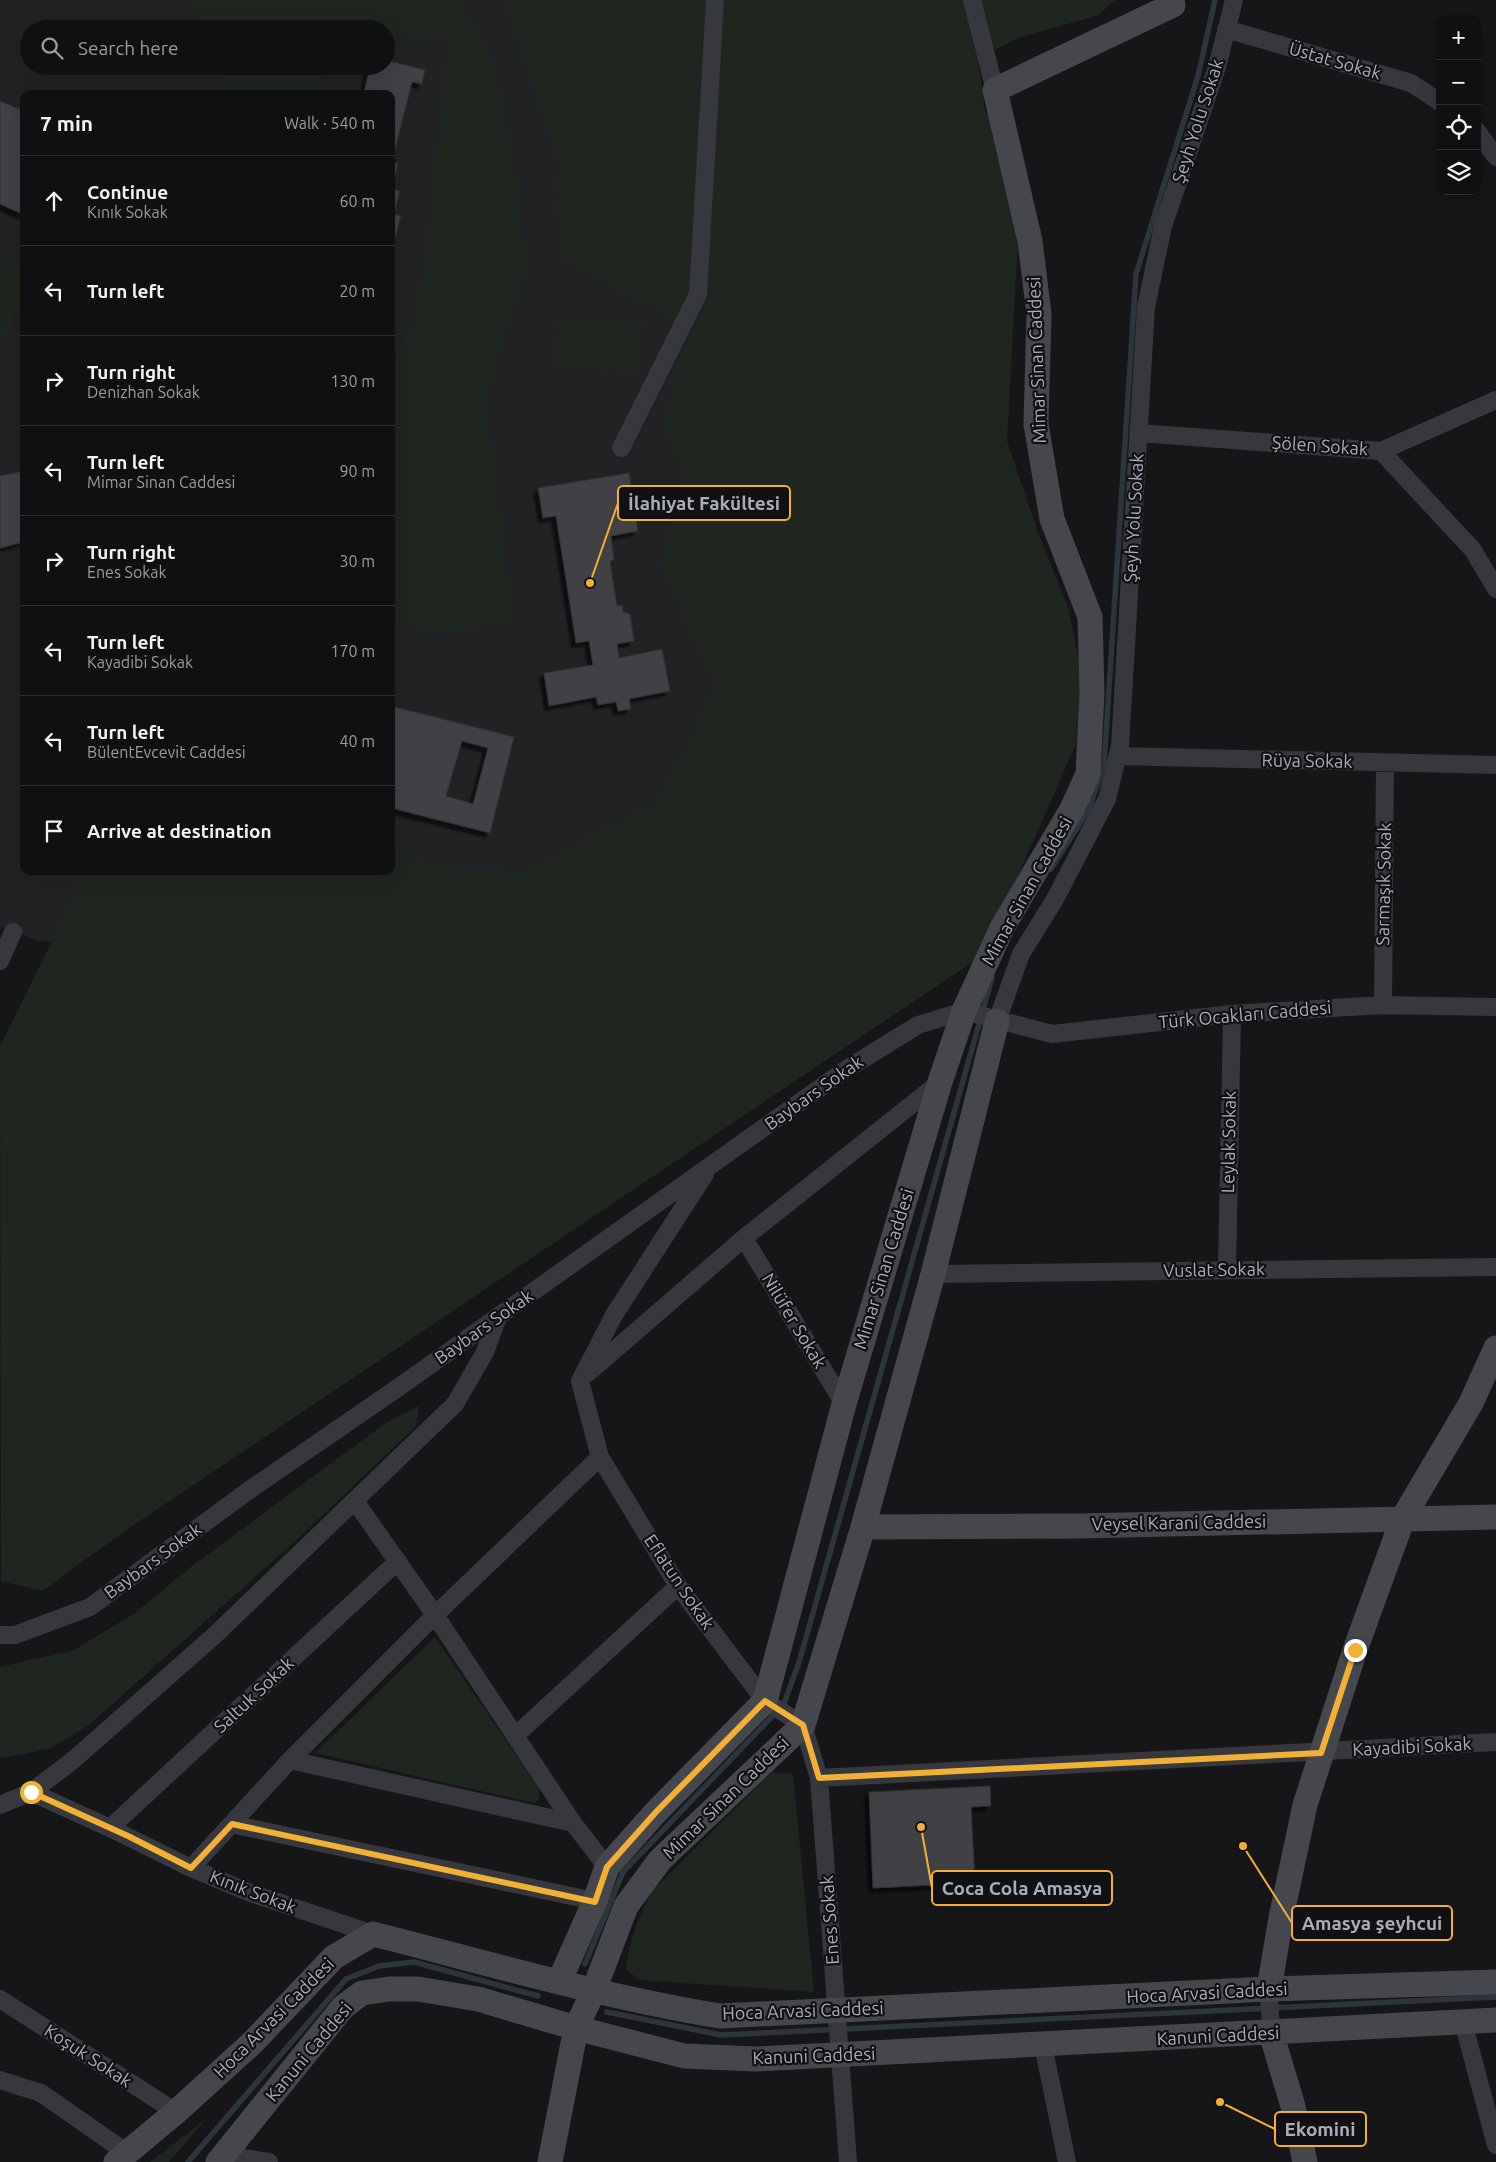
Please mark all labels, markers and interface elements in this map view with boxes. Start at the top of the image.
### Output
map controls [1436,15,1481,195]
button: + [1436,15,1481,60]
search box [20,20,395,75]
icon: search [38,34,66,62]
text: Search here [78,37,178,59]
street label: Üstat Sokak [1287,37,1384,83]
street label: Şeyh Yolu Sokak [1168,56,1227,185]
button: − [1436,60,1481,105]
button: locate [1436,105,1481,150]
text: 7 min [40,111,93,135]
text: Walk · 540 m [284,114,375,132]
button: layers [1436,150,1481,195]
text: Continue [87,181,168,203]
icon: ahead [40,187,68,215]
text: 60 m [339,192,375,210]
text: Kınık Sokak [87,203,168,221]
street label: Mimar Sinan Caddesi [1023,276,1049,444]
icon: left [40,277,68,305]
text: Turn left [87,280,165,302]
text: 20 m [339,282,375,300]
text: Turn right [87,361,175,383]
icon: right [40,367,68,395]
text: 130 m [330,372,375,390]
text: Denizhan Sokak [87,383,200,401]
street label: Şölen Sokak [1271,432,1369,458]
text: Turn left [87,451,165,473]
street label: Şeyh Yolu Sokak [1120,453,1146,583]
icon: left [40,457,68,485]
text: 90 m [339,462,375,480]
text: Mimar Sinan Caddesi [87,473,235,491]
callout: İlahiyat Fakültesi [618,486,790,520]
text: İlahiyat Fakültesi [628,492,780,514]
text: Turn right [87,541,175,563]
icon: right [40,547,68,575]
text: 30 m [339,552,375,570]
text: Enes Sokak [87,563,167,581]
text: Turn left [87,631,165,653]
icon: left [40,637,68,665]
text: 170 m [330,642,375,660]
text: Kayadibi Sokak [87,653,193,671]
text: Turn left [87,721,165,743]
icon: left [40,727,68,755]
text: 40 m [339,732,375,750]
text: BülentEvcevit Caddesi [87,743,246,761]
street label: Rüya Sokak [1261,749,1353,771]
street label: Mimar Sinan Caddesi [977,813,1075,968]
icon: arrive [40,817,68,845]
text: Arrive at destination [87,820,272,842]
street label: Sarmaşık Sokak [1372,822,1394,946]
street label: Türk Ocakları Caddesi [1158,996,1332,1032]
street label: Baybars Sokak [760,1051,866,1133]
street label: Leylak Sokak [1217,1091,1239,1193]
street label: Mimar Sinan Caddesi [849,1186,917,1351]
street label: Vuslat Sokak [1163,1258,1265,1280]
street label: Nilüfer Sokak [759,1269,831,1372]
street label: Baybars Sokak [430,1285,536,1367]
street label: Veysel Karani Caddesi [1092,1510,1266,1534]
street label: Baybars Sokak [100,1518,205,1602]
street label: Eflatun Sokak [641,1530,719,1633]
route end [1344,1639,1367,1662]
street label: Saltuk Sokak [209,1652,297,1736]
street label: Mimar Sinan Caddesi [658,1732,792,1862]
street label: Kayadibi Sokak [1352,1733,1472,1759]
route start [20,1781,43,1804]
street label: Kınık Sokak [207,1865,299,1917]
callout: Coca Cola Amasya [932,1871,1112,1905]
street label: Enes Sokak [816,1875,842,1965]
text: Coca Cola Amasya [942,1877,1102,1899]
callout: Amasya şeyhcui [1292,1906,1452,1940]
text: Amasya şeyhcui [1302,1912,1442,1934]
street label: Hoca Arvasi Caddesi [209,1953,337,2081]
street label: Hoca Arvasi Caddesi [1126,1978,1288,2006]
street label: Hoca Arvasi Caddesi [722,1997,884,2023]
street label: Kanuni Caddesi [261,1998,355,2105]
street label: Koşuk Sokak [41,2020,136,2091]
street label: Kanuni Caddesi [1156,2022,1280,2048]
street label: Kanuni Caddesi [752,2043,876,2067]
callout: Ekomini [1275,2112,1366,2146]
text: Ekomini [1285,2118,1355,2140]

